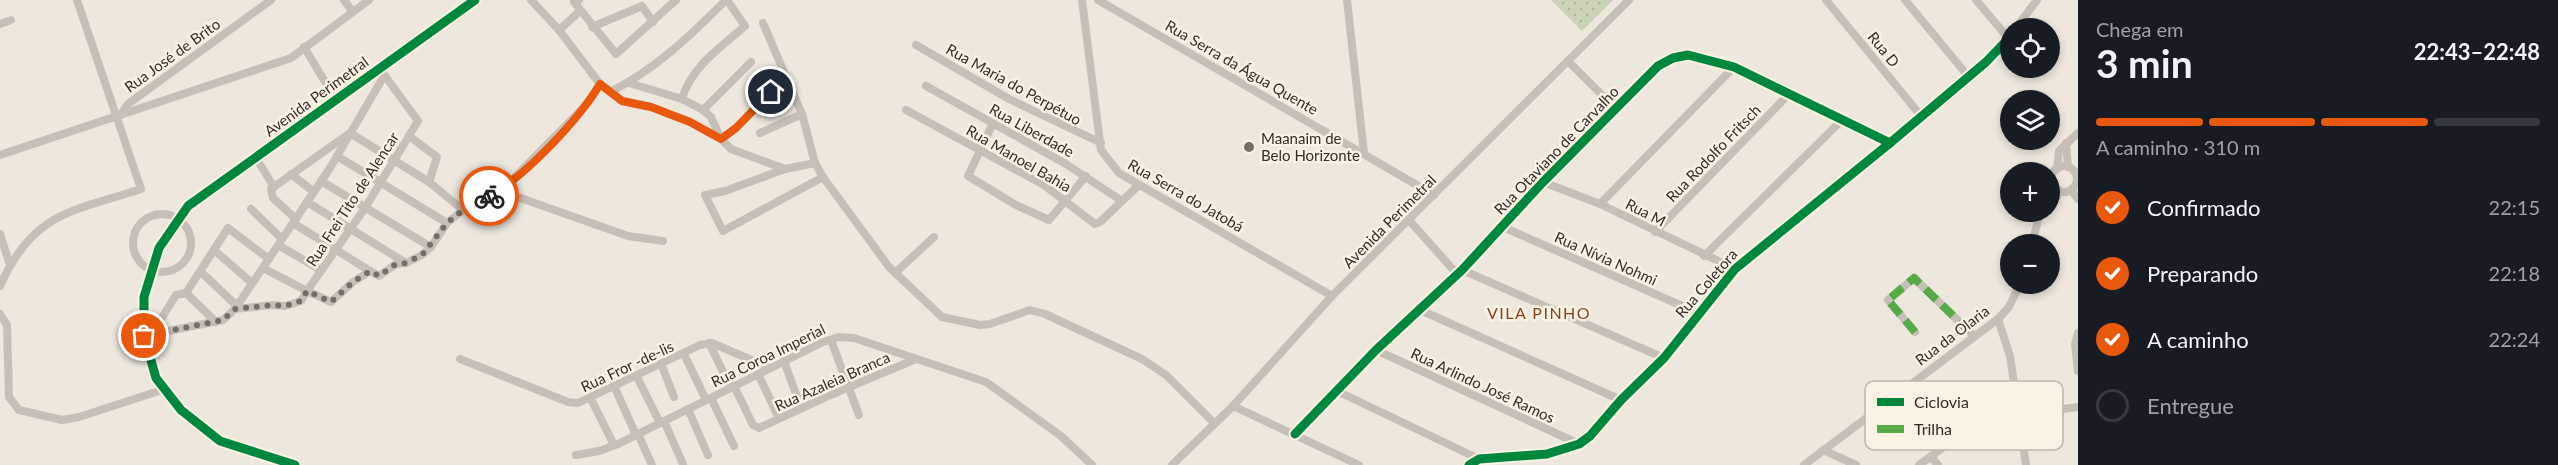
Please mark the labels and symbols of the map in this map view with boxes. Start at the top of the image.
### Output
street label: Rua José de Brito [121,14,223,96]
street label: Rua Serra da Água Quente [1162,16,1322,118]
street label: Rua D [1864,28,1904,70]
street label: Rua Maria do Perpétuo [943,39,1085,129]
street label: Avenida Perimetral [260,52,372,140]
pin [745,66,796,117]
street label: Rua Otaviano de Carvalho [1490,82,1622,218]
street label: Rua Liberdade [987,99,1077,161]
street label: Rua Rodolfo Fritsch [1662,101,1764,205]
street label: Rua Manoel Bahia [963,121,1075,195]
street label: Rua Frei Tito de Alencar [302,128,402,270]
place label: Maanaim de Belo Horizonte [1261,129,1360,164]
marker: Maanaim de Belo Horizonte [1242,140,1256,154]
street label: Rua Serra do Jatobá [1125,155,1247,235]
courier [459,166,519,226]
street label: Avenida Perimetral [1339,171,1439,271]
street label: Rua M [1623,194,1669,230]
street label: Rua Nívia Nohmi [1552,227,1660,289]
street label: Rua Coletora [1671,245,1741,321]
street label: Rua da Olaria [1912,301,1992,369]
district label: VILA PINHO [1487,303,1591,322]
pin [118,310,169,361]
street label: Rua Coroa Imperial [708,320,828,390]
street label: Rua Fror -de-lis [578,337,676,395]
street label: Rua Arlindo José Ramos [1408,344,1558,426]
street label: Rua Azaleia Branca [772,347,892,415]
legend [1865,381,2063,450]
text: Ciclovia [1914,392,1969,411]
text: Trilha [1914,419,1952,438]

